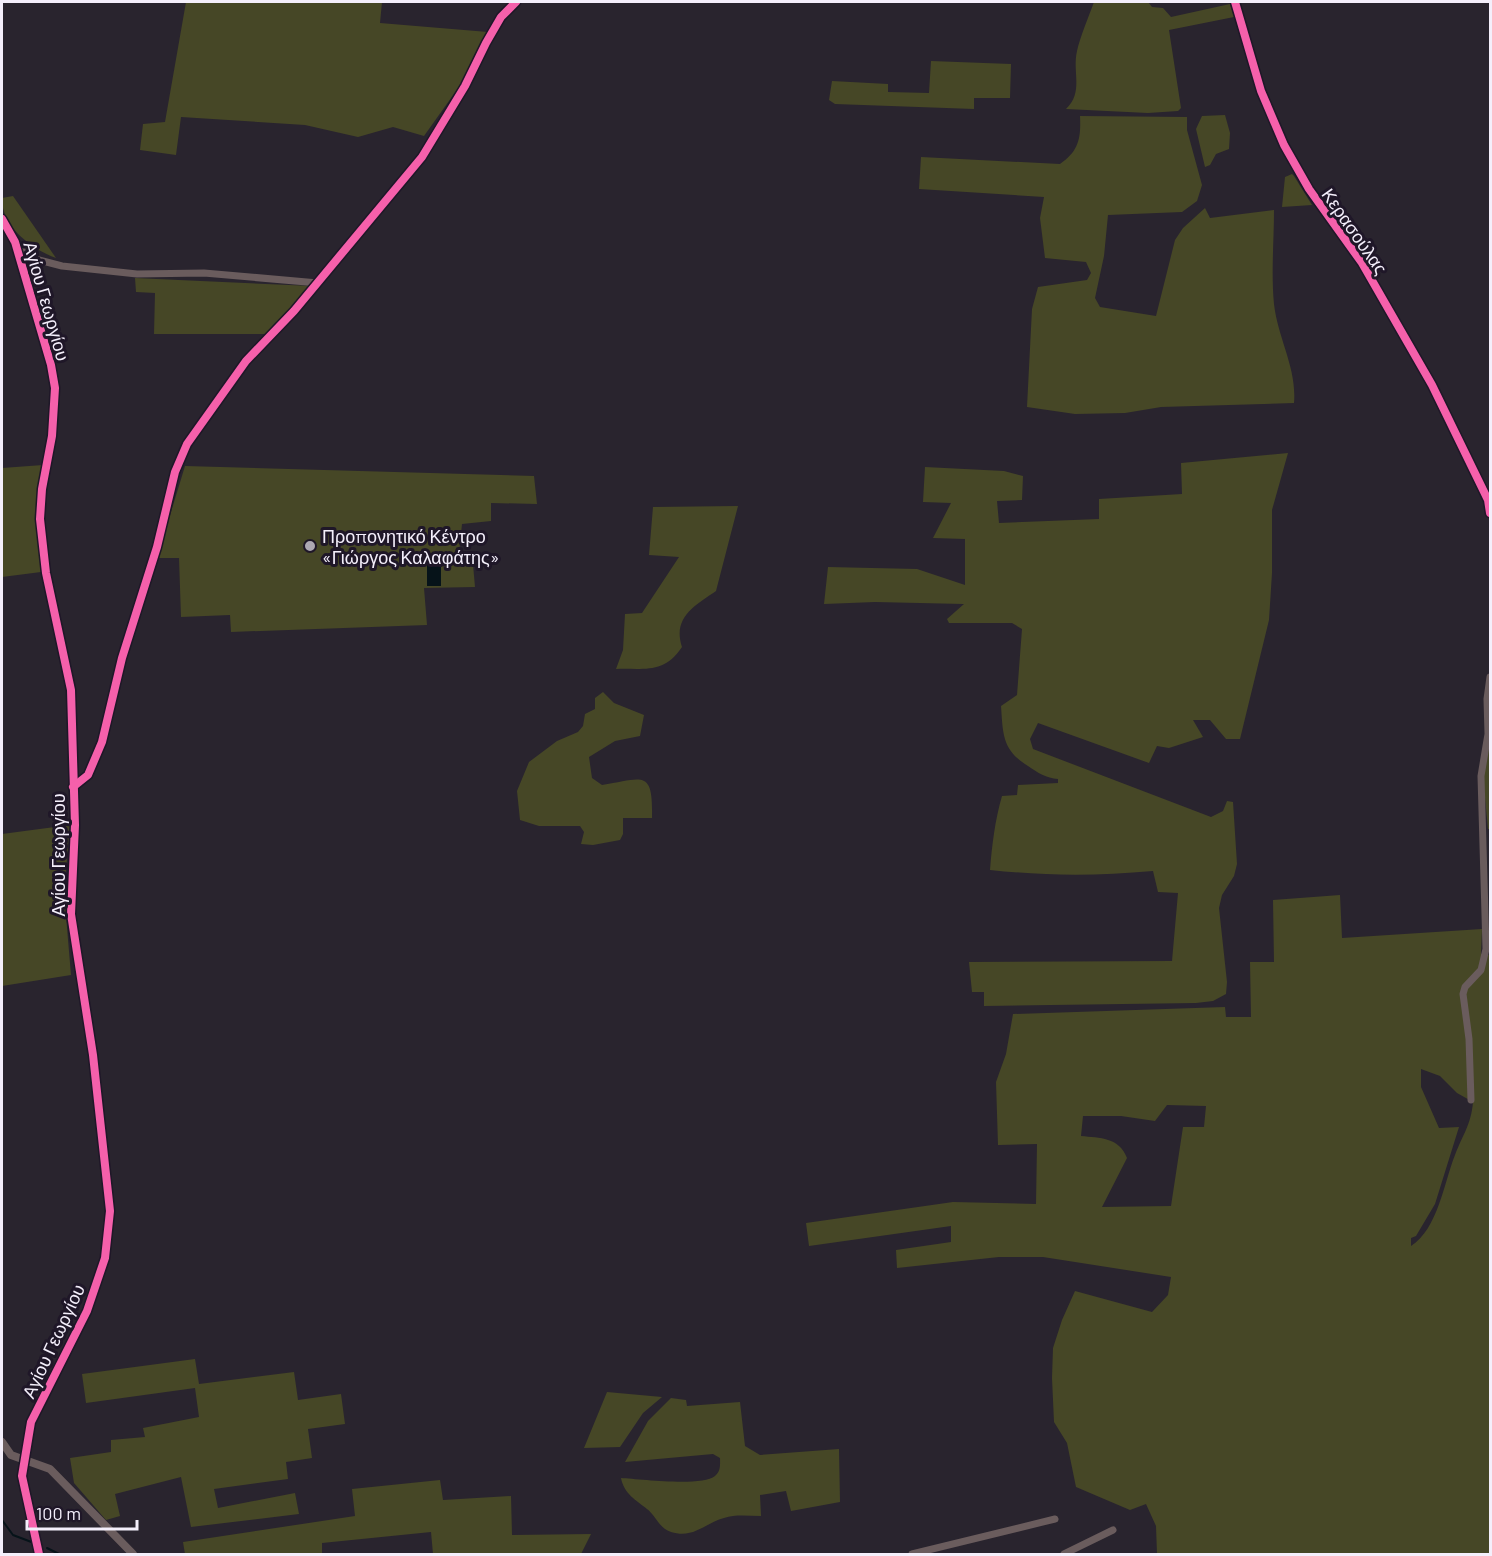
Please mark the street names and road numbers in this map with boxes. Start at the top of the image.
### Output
street label: Κερασούλας [1317,184,1393,278]
street label: Αγίου Γεωργίου [19,239,75,363]
street label: Αγίου Γεωργίου [47,793,69,917]
street label: Αγίου Γεωργίου [17,1281,89,1401]

